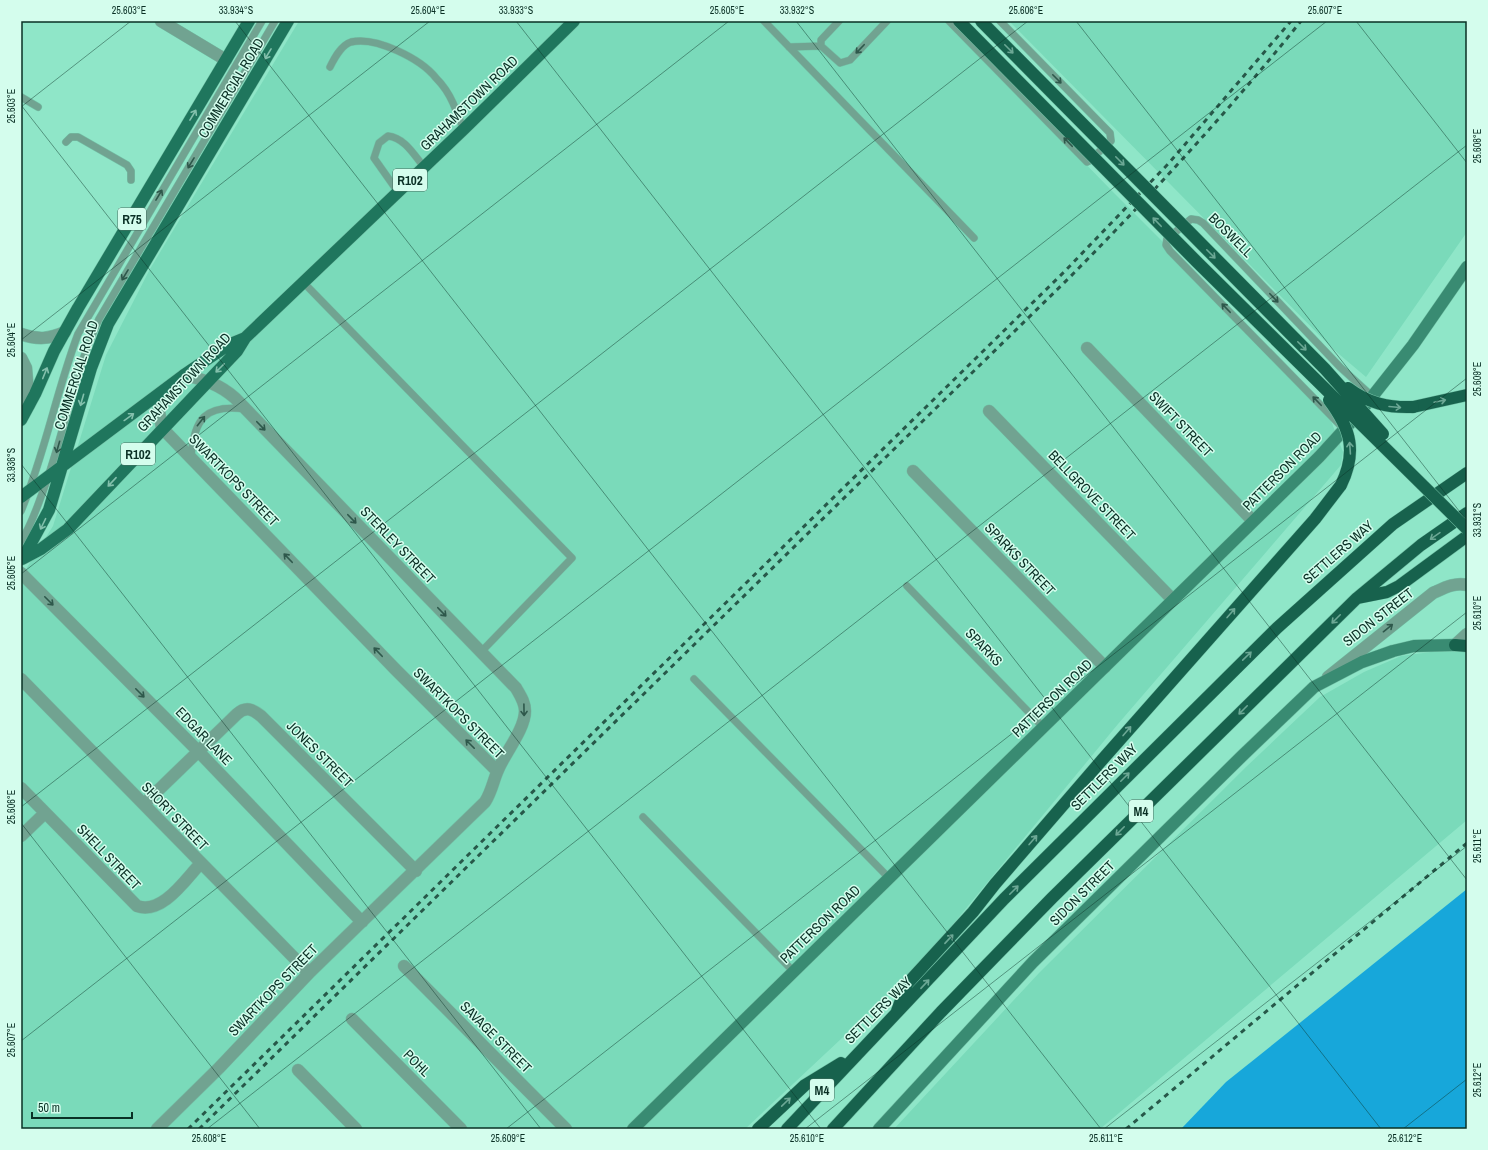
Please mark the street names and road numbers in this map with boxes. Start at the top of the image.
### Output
street label: COMMERCIAL ROAD [194,35,268,141]
street label: GRAHAMSTOWN ROAD [416,52,522,154]
road number: R102 [393,169,427,191]
road number: R75 [118,208,146,230]
street label: BOSWELL [1205,209,1257,261]
street label: COMMERCIAL ROAD [50,318,102,432]
street label: GRAHAMSTOWN ROAD [133,329,235,435]
street label: SWIFT STREET [1145,388,1217,460]
street label: PATTERSON ROAD [1239,428,1325,514]
street label: SWARTKOPS STREET [185,430,283,530]
road number: R102 [121,443,155,465]
street label: BELLGROVE STREET [1045,446,1139,544]
street label: STERLEY STREET [357,503,439,587]
street label: SETTLERS WAY [1299,516,1377,587]
street label: SPARKS STREET [981,519,1059,599]
street label: SIDON STREET [1339,584,1417,650]
street label: SPARKS [962,624,1007,670]
street label: PATTERSON ROAD [1008,655,1096,741]
street label: SWARTKOPS STREET [410,664,508,762]
street label: EDGAR LANE [172,703,236,769]
street label: JONES STREET [283,717,357,791]
street label: SETTLERS WAY [1067,739,1142,814]
street label: SHORT STREET [138,778,212,854]
road number: M4 [1129,800,1153,822]
street label: SHELL STREET [73,820,145,894]
street label: SIDON STREET [1046,857,1118,929]
street label: PATTERSON ROAD [776,881,864,967]
street label: SWARTKOPS STREET [224,940,322,1040]
street label: SETTLERS WAY [841,972,916,1047]
street label: SAVAGE STREET [456,997,536,1077]
street label: POHL [400,1046,435,1081]
road number: M4 [810,1079,834,1101]

